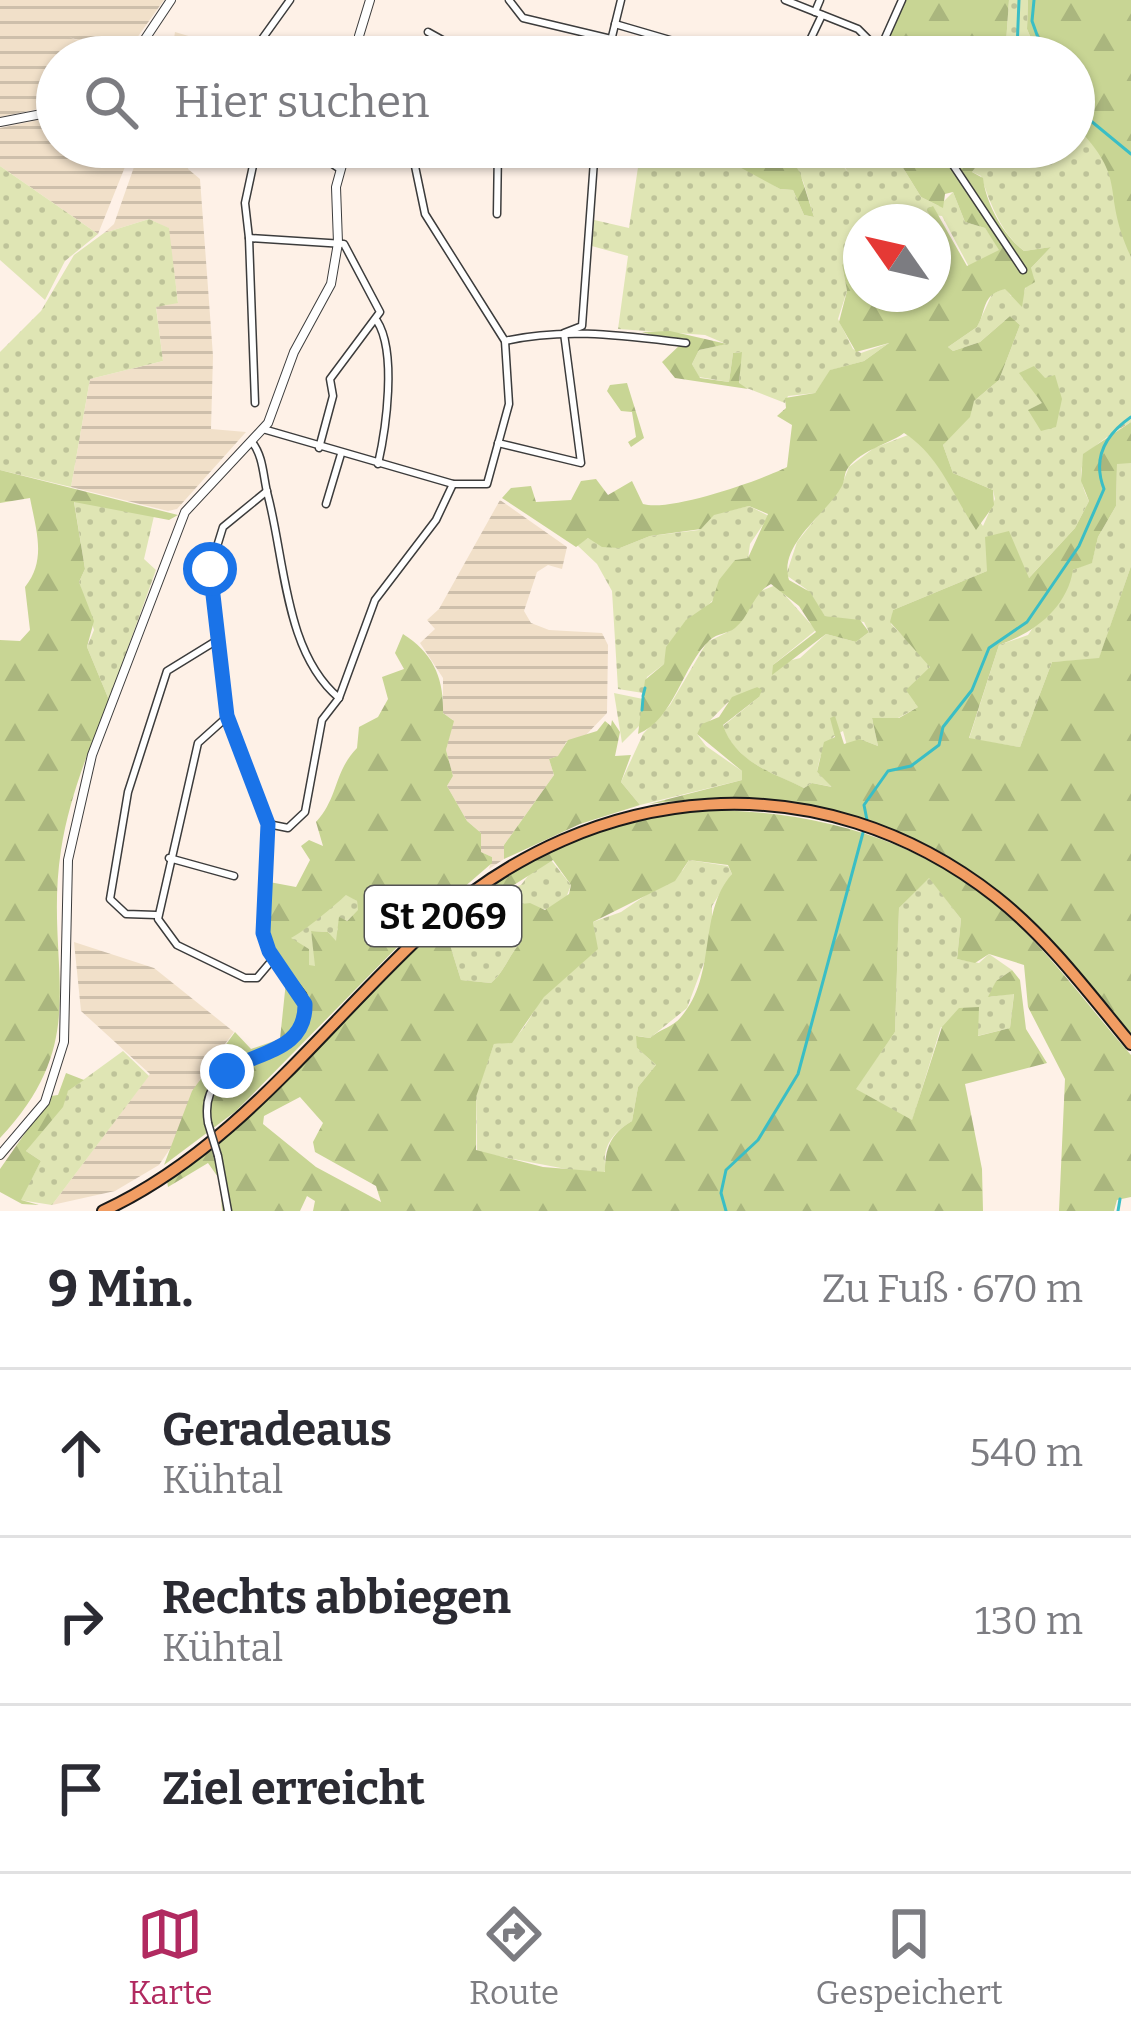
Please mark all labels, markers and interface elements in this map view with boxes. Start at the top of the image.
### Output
search box [36,36,1095,168]
icon: search [78,69,144,135]
text: Hier suchen [174,75,430,129]
north arrow [843,204,951,312]
route start [183,542,237,596]
road number: St 2069 [365,886,521,946]
route end [200,1044,254,1098]
text: 9 Min. [48,1258,193,1320]
text: Zu Fuß · 670 m [822,1266,1083,1312]
text: Geradeaus [162,1403,392,1457]
icon: ahead [48,1420,114,1486]
text: 540 m [969,1430,1083,1476]
text: Kühtal [162,1457,283,1503]
text: Rechts abbiegen [162,1571,511,1625]
icon: right [48,1588,114,1654]
text: 130 m [975,1598,1083,1644]
text: Kühtal [162,1625,283,1671]
icon: arrive [48,1756,114,1822]
text: Ziel erreicht [162,1762,425,1816]
tab: Karte [128,1901,212,2013]
tab: Route [469,1901,559,2013]
tab: Gespeichert [816,1901,1003,2013]

